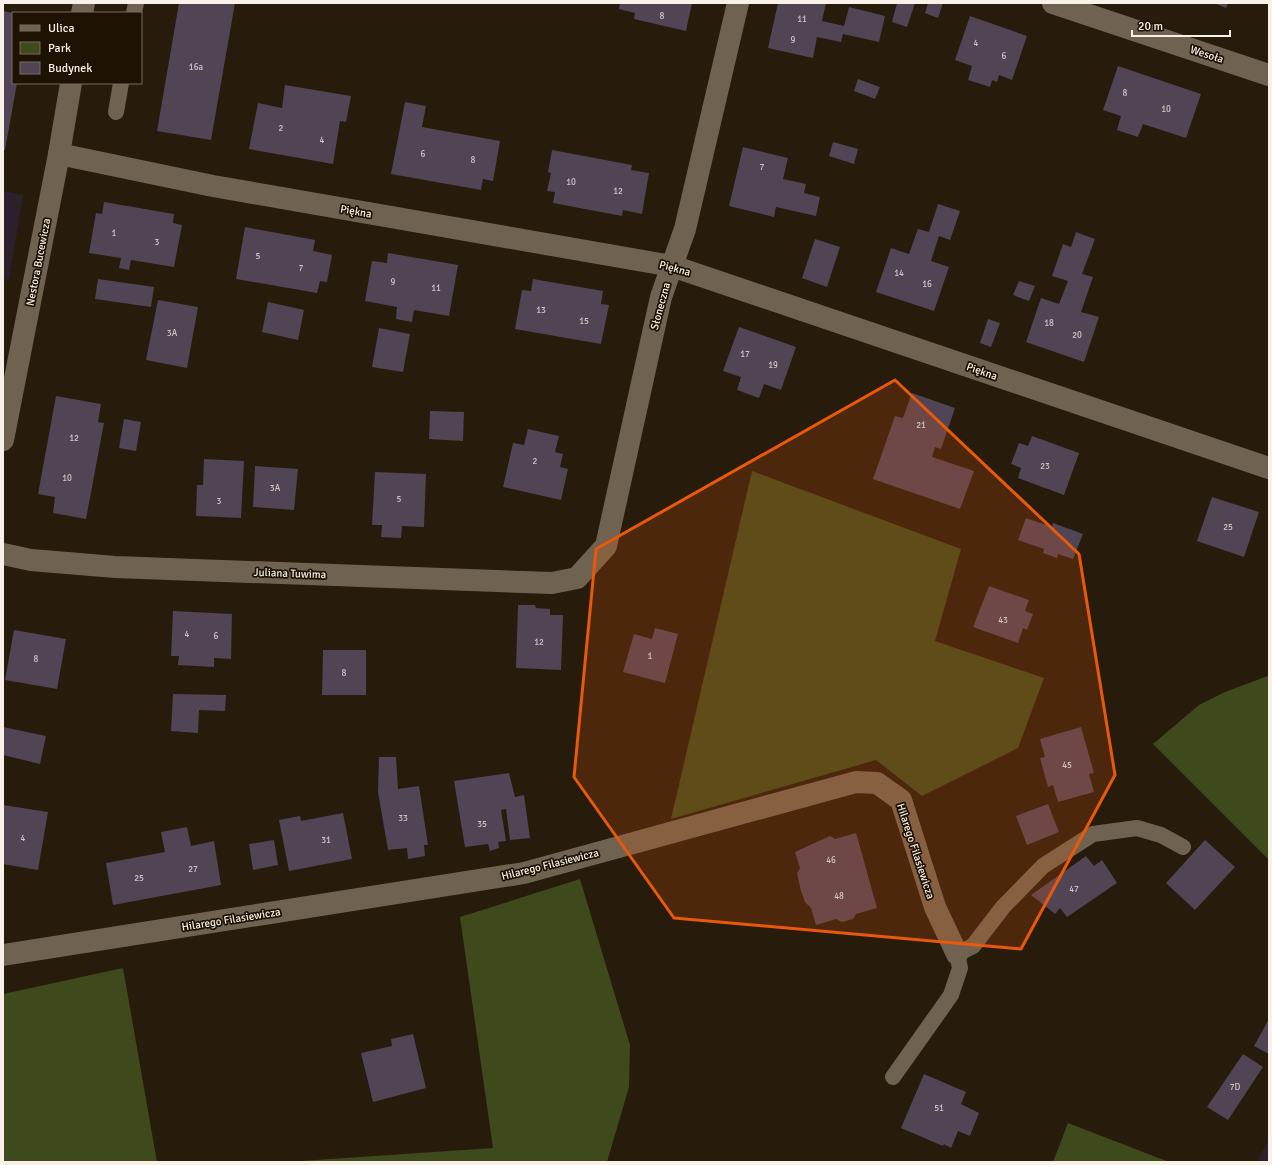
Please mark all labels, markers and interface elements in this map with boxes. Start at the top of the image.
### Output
house number: 8 [660,11,665,22]
legend [12,12,142,84]
scale bar [1132,12,1230,38]
house number: 11 [797,14,807,25]
text: 20 m [1138,19,1163,34]
text: Ulica [48,21,75,36]
house number: 9 [791,35,796,46]
house number: 4 [974,38,979,49]
text: Park [48,41,71,56]
street label: Wesoła [1189,43,1226,66]
house number: 6 [1002,51,1007,62]
text: Budynek [48,61,92,76]
house number: 16a [189,62,204,73]
house number: 8 [1123,88,1128,99]
house number: 10 [1161,104,1171,115]
house number: 2 [279,123,284,134]
house number: 4 [320,135,325,146]
house number: 6 [421,149,426,160]
house number: 8 [471,155,476,166]
house number: 7 [760,162,765,173]
house number: 10 [566,177,576,188]
house number: 12 [613,186,623,197]
street label: Piękna [339,202,373,221]
street label: Nestora Bucewicza [24,217,53,307]
house number: 1 [112,228,117,239]
house number: 3 [155,237,160,248]
house number: 5 [256,251,261,262]
street label: Piękna [658,258,692,279]
house number: 7 [299,263,304,274]
house number: 14 [894,268,904,279]
house number: 9 [391,277,396,288]
house number: 16 [922,279,932,290]
street label: Słoneczna [648,281,673,331]
house number: 11 [431,283,441,294]
house number: 13 [536,305,546,316]
house number: 15 [579,316,589,327]
house number: 18 [1044,318,1054,329]
house number: 3A [167,328,178,339]
house number: 20 [1072,330,1082,341]
house number: 17 [740,349,750,360]
house number: 19 [768,360,778,371]
street label: Piękna [965,360,999,383]
house number: 21 [916,420,926,431]
house number: 12 [69,433,79,444]
house number: 2 [533,456,538,467]
house number: 23 [1040,461,1050,472]
house number: 10 [62,473,72,484]
house number: 3A [270,483,281,494]
house number: 5 [397,494,402,505]
house number: 3 [217,496,222,507]
house number: 25 [1223,522,1233,533]
street label: Juliana Tuwima [253,566,327,581]
house number: 43 [998,615,1008,626]
house number: 4 [185,629,190,640]
house number: 6 [214,631,219,642]
house number: 12 [534,637,544,648]
house number: 1 [648,651,653,662]
house number: 8 [34,654,39,665]
house number: 8 [342,668,347,679]
house number: 45 [1062,760,1072,771]
street label: Hilarego Filasiewicza [894,802,937,901]
house number: 33 [398,813,408,824]
house number: 35 [477,819,487,830]
house number: 4 [21,833,26,844]
house number: 31 [321,835,331,846]
street label: Hilarego Filasiewicza [500,846,601,883]
house number: 46 [826,855,836,866]
house number: 27 [188,864,198,875]
house number: 25 [134,873,144,884]
house number: 47 [1069,884,1079,895]
house number: 48 [834,891,844,902]
street label: Hilarego Filasiewicza [181,905,282,934]
house number: 7D [1230,1082,1241,1093]
house number: 51 [934,1103,944,1114]

